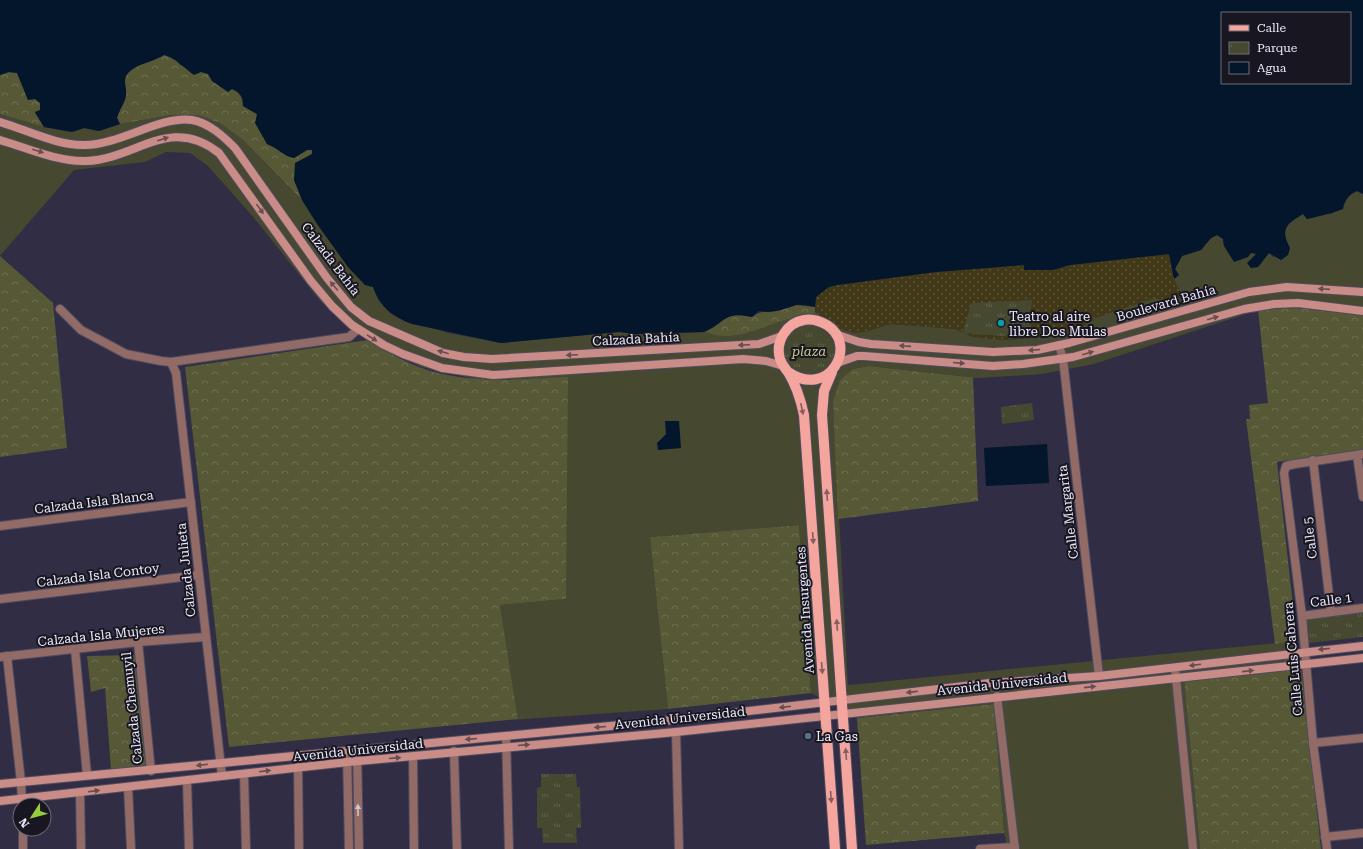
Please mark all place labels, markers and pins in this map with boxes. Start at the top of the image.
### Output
place label: Teatro al aire libre Dos Mulas [1009,309,1106,339]
marker: Teatro al aire libre Dos Mulas [996,318,1006,328]
place label: La Gas [816,729,858,744]
marker: La Gas [803,731,813,741]

